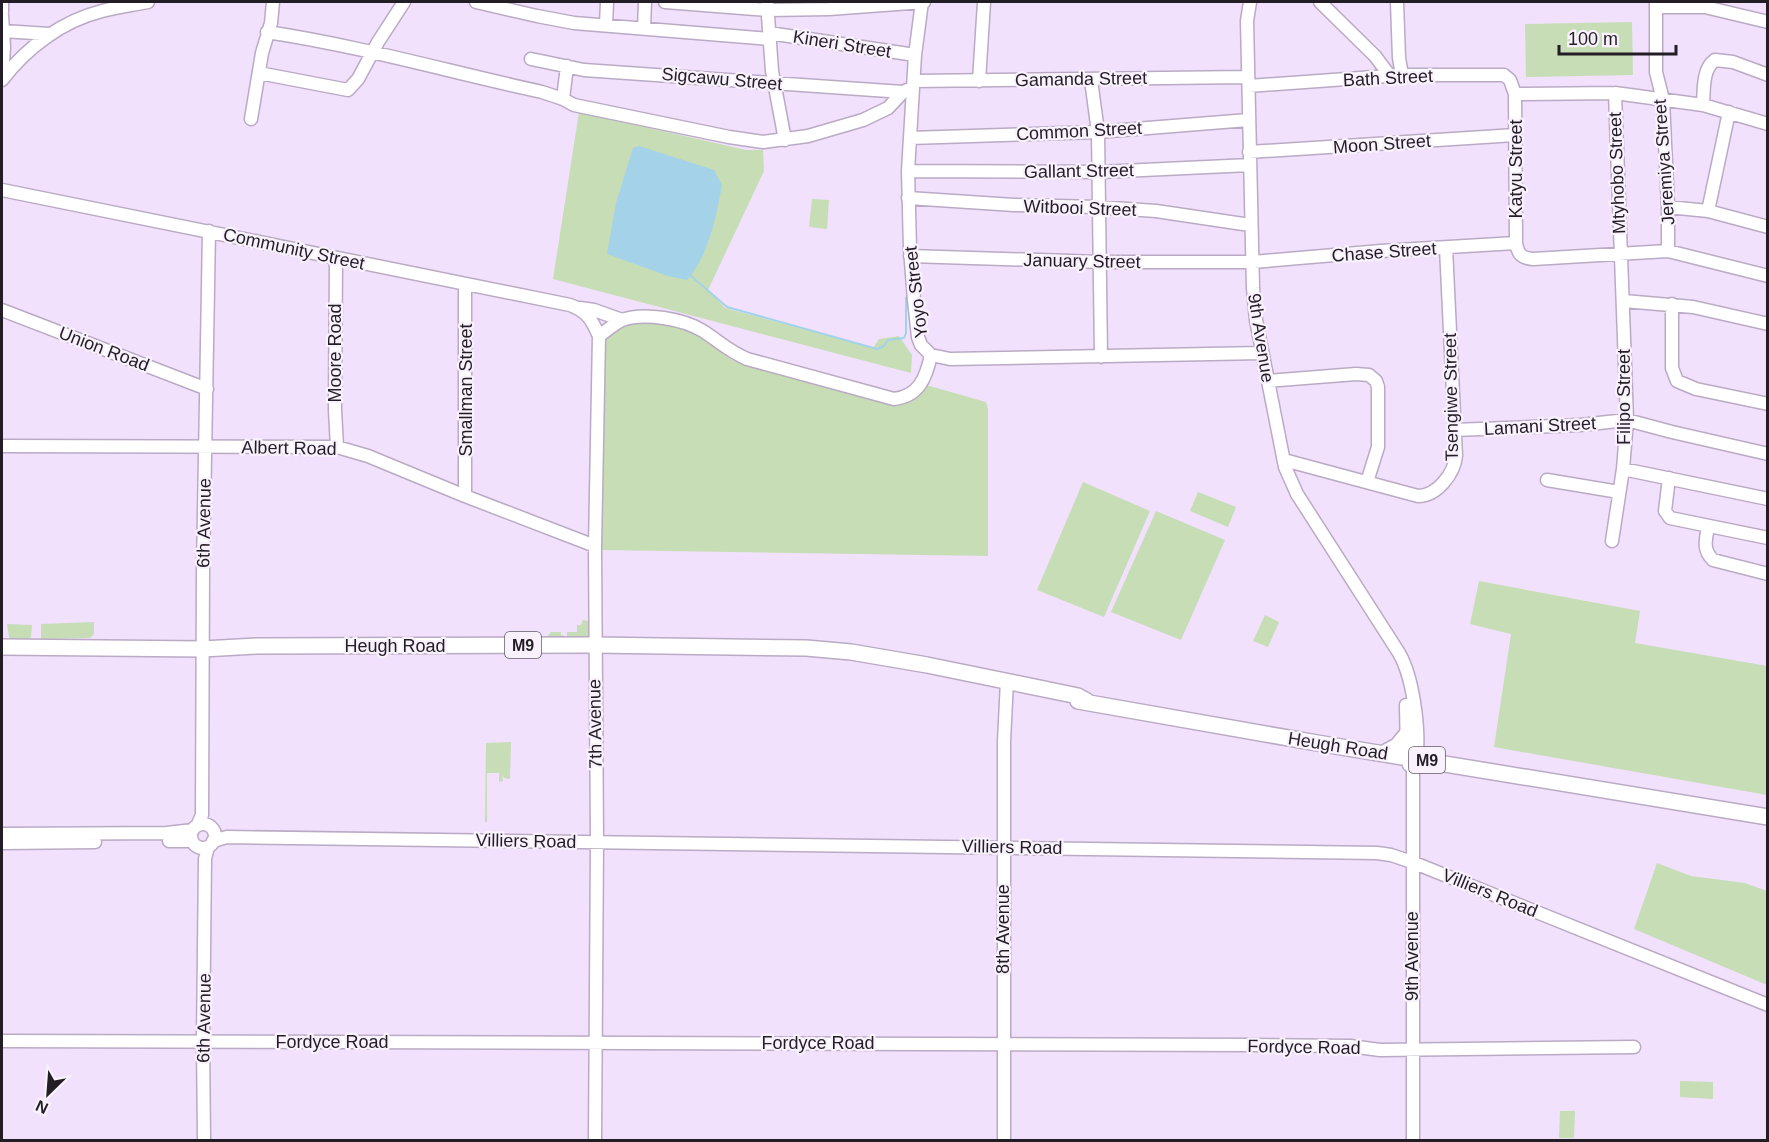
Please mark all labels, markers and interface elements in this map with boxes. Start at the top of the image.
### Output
scale bar [1559,18,1676,56]
street label: Kineri Street [792,26,892,62]
text: 100 m [1568,29,1618,49]
street label: Sigcawu Street [661,64,783,94]
street label: Bath Street [1343,66,1433,90]
street label: Gamanda Street [1015,68,1147,90]
street label: Jeremiya Street [1650,98,1678,226]
street label: Mtyhobo Street [1605,112,1629,234]
street label: Common Street [1016,118,1142,144]
street label: Katyu Street [1506,119,1526,219]
street label: Moon Street [1332,131,1432,157]
street label: Gallant Street [1024,160,1134,182]
street label: Witbooi Street [1023,196,1137,220]
street label: Community Street [221,224,367,274]
street label: Chase Street [1331,238,1437,266]
street label: Yoyo Street [900,245,932,339]
street label: January Street [1023,250,1141,272]
street label: 9th Avenue [1244,292,1278,384]
street label: Moore Road [325,303,345,403]
street label: Union Road [56,323,152,375]
street label: Smallman Street [456,323,476,457]
street label: Tsengiwe Street [1440,333,1462,461]
street label: Filipo Street [1614,349,1634,445]
street label: Lamani Street [1484,413,1596,439]
street label: Albert Road [241,437,337,459]
street label: 6th Avenue [193,478,215,568]
road number: M9 [505,632,541,658]
street label: Heugh Road [344,636,446,656]
street label: 7th Avenue [584,679,606,769]
street label: Heugh Road [1287,728,1389,764]
road number: M9 [1409,747,1445,773]
street label: Villiers Road [475,830,577,852]
street label: Villiers Road [961,836,1063,858]
street label: Villiers Road [1440,865,1540,921]
street label: 8th Avenue [993,884,1013,974]
street label: 9th Avenue [1402,911,1422,1001]
street label: 6th Avenue [193,973,215,1063]
street label: Fordyce Road [275,1032,389,1052]
street label: Fordyce Road [761,1033,875,1053]
street label: Fordyce Road [1247,1036,1361,1058]
north arrow [18,1064,78,1124]
text: N [33,1097,51,1117]

